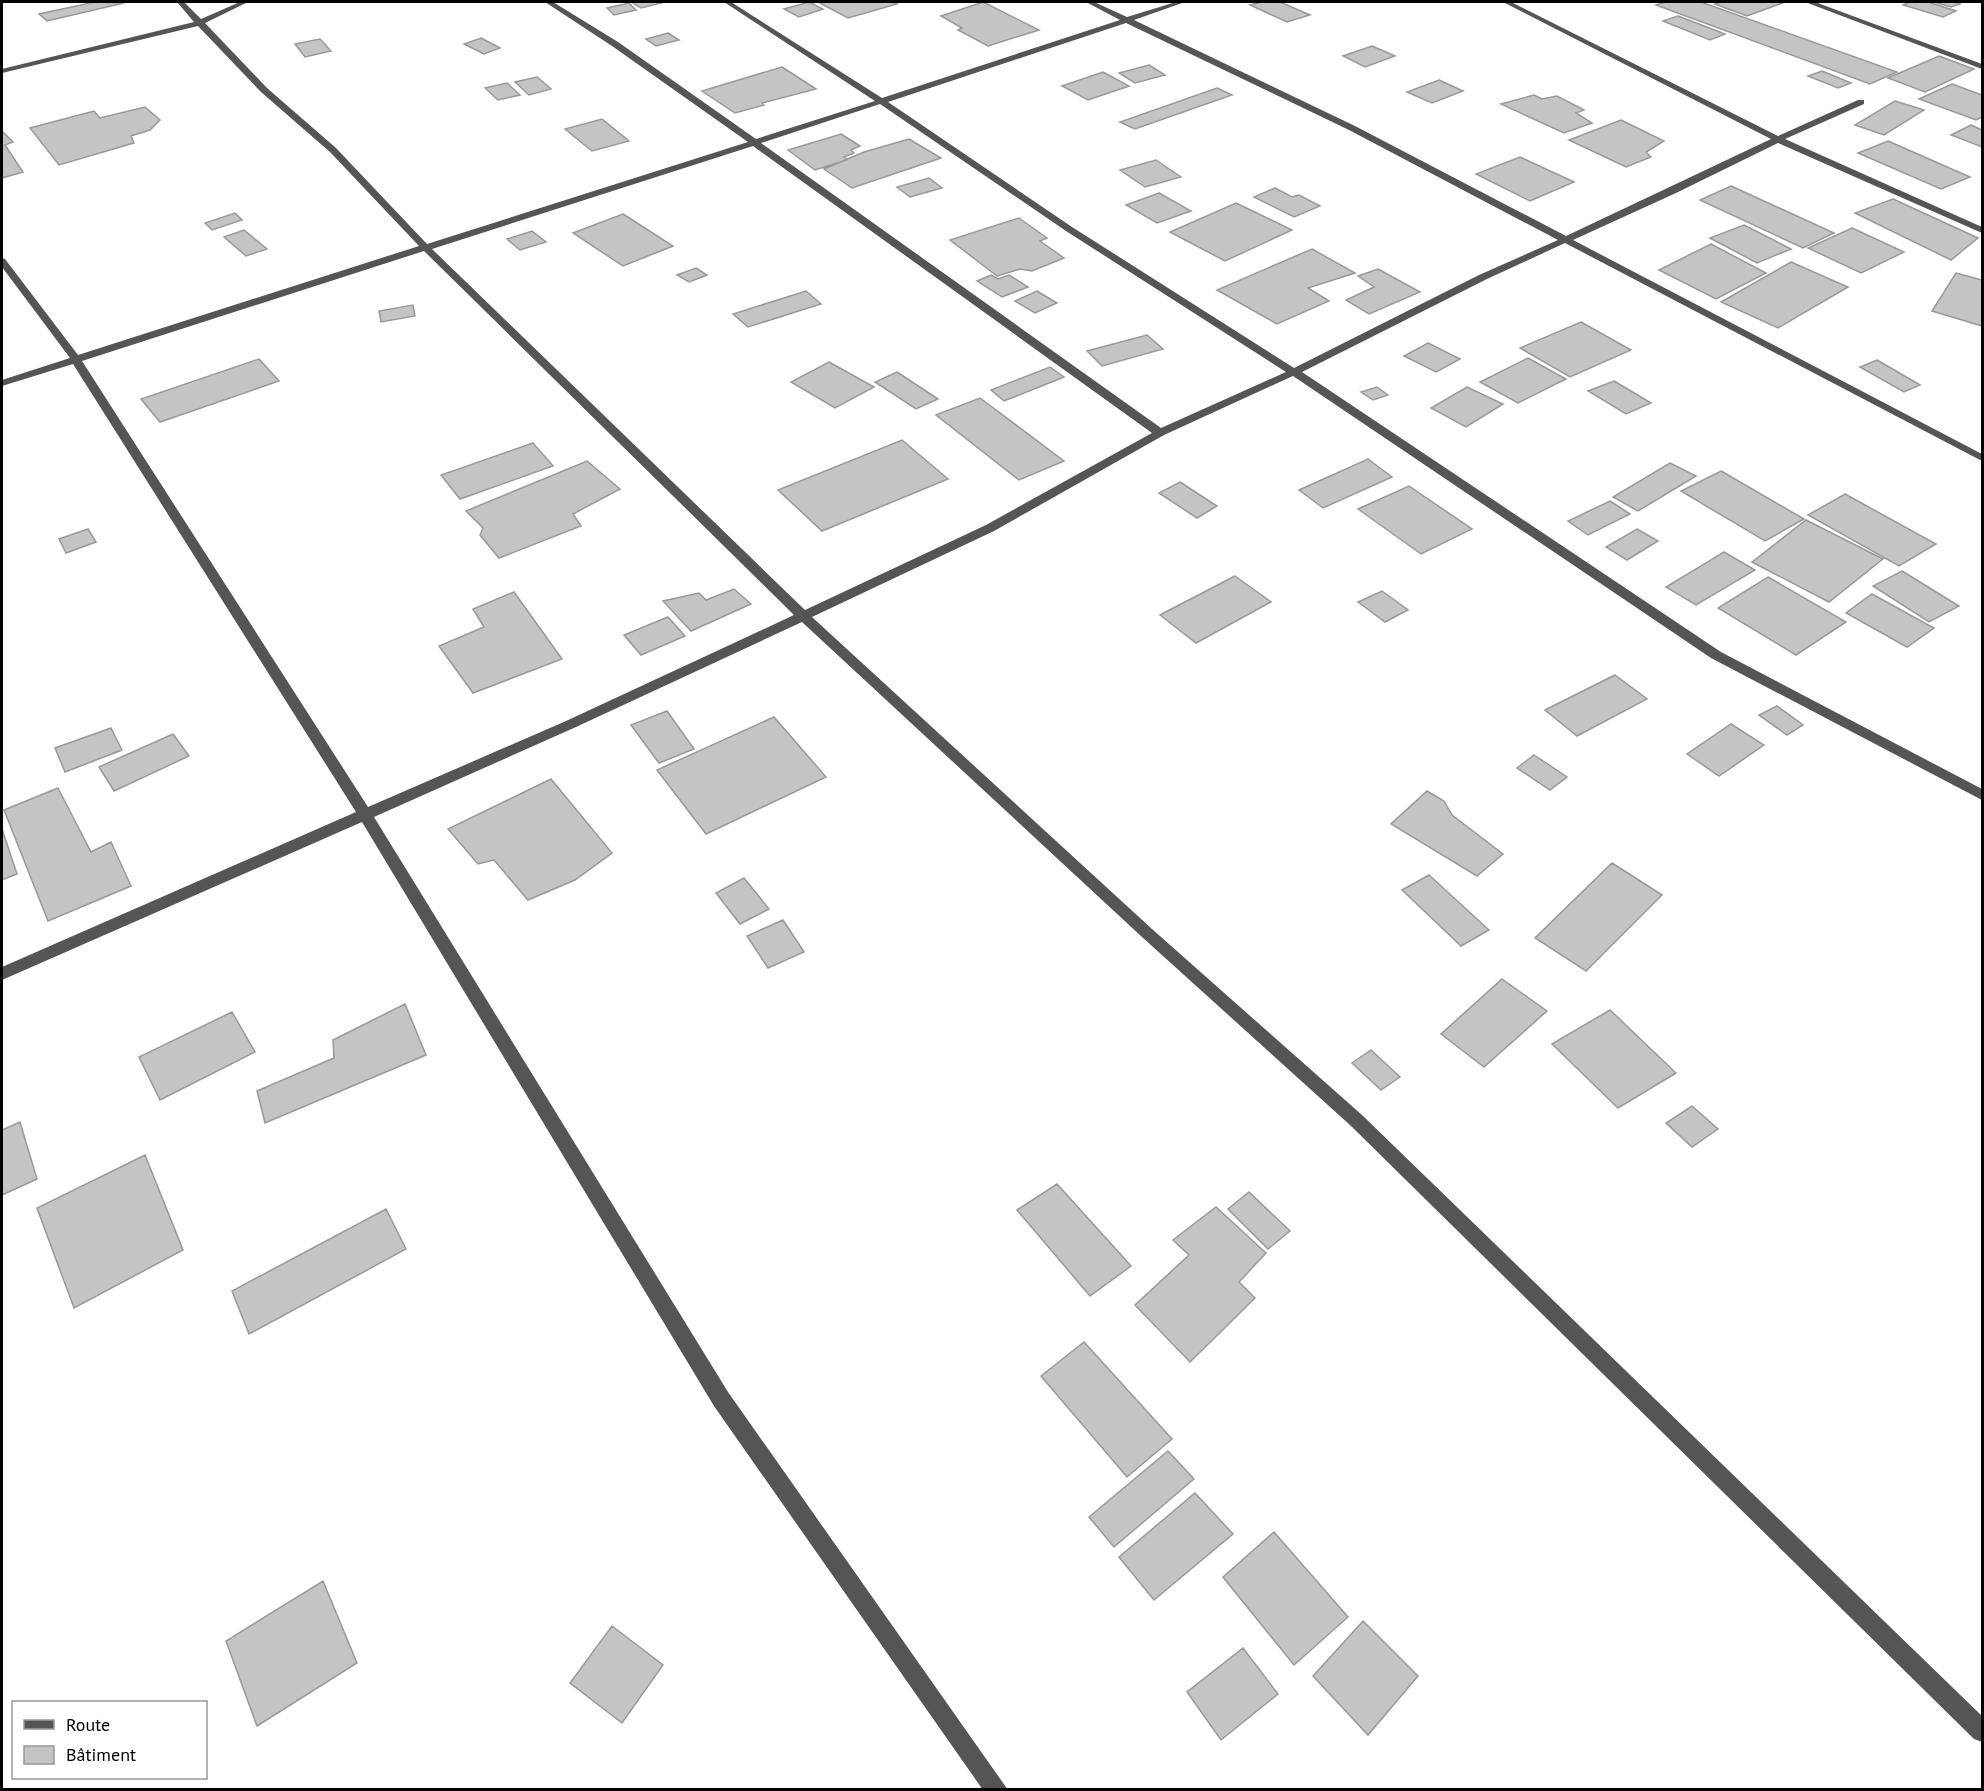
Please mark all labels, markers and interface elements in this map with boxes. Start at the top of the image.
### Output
legend [12,1701,207,1779]
text: Route [66,1713,110,1736]
text: Bâtiment [66,1743,136,1766]

